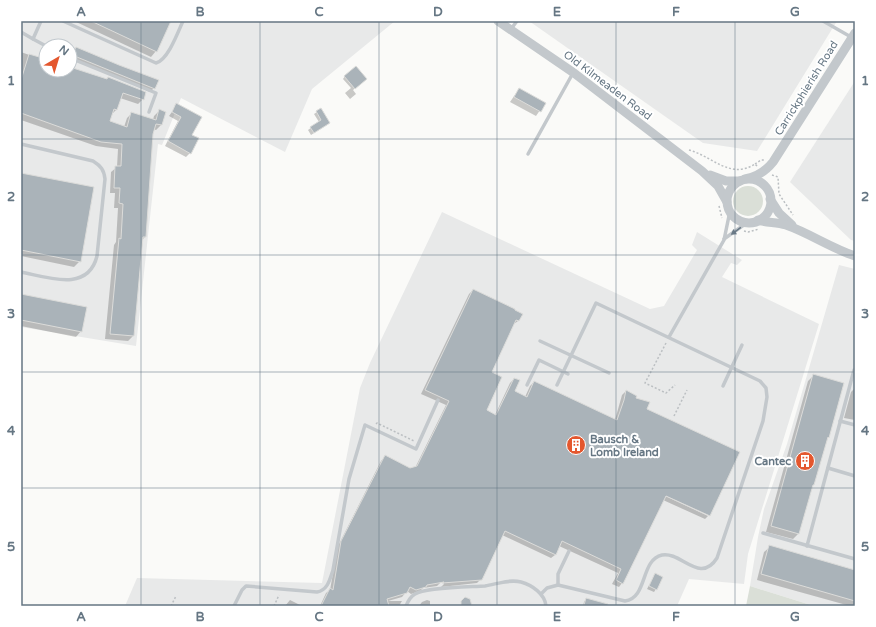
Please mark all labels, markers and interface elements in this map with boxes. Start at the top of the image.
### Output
text: A [76,4,86,20]
text: B [195,4,205,20]
text: C [314,4,324,20]
text: D [433,4,443,20]
text: E [553,4,561,20]
text: F [672,4,680,20]
text: G [790,4,800,20]
north arrow [38,38,78,78]
street label: Carrickphierish Road [772,39,841,138]
text: N [56,43,71,58]
street label: Old Kilmeaden Road [561,48,654,123]
text: 1 [7,73,15,89]
text: 1 [861,73,869,89]
text: 2 [7,189,15,205]
text: 2 [861,189,869,205]
one-way arrow [731,227,741,235]
text: 3 [7,306,15,322]
text: 3 [861,306,869,322]
text: 4 [7,423,16,439]
text: 4 [861,423,870,439]
place label: Bausch & Lomb Ireland [590,433,659,459]
building icon: Bausch & Lomb Ireland [565,434,587,456]
building icon: Cantec [794,450,816,472]
place label: Cantec [754,455,791,468]
text: 5 [7,539,15,555]
text: 5 [861,539,869,555]
text: A [76,609,86,625]
text: B [195,609,205,625]
text: C [314,609,324,625]
text: D [433,609,443,625]
text: E [553,609,561,625]
text: F [672,609,680,625]
text: G [790,609,800,625]

